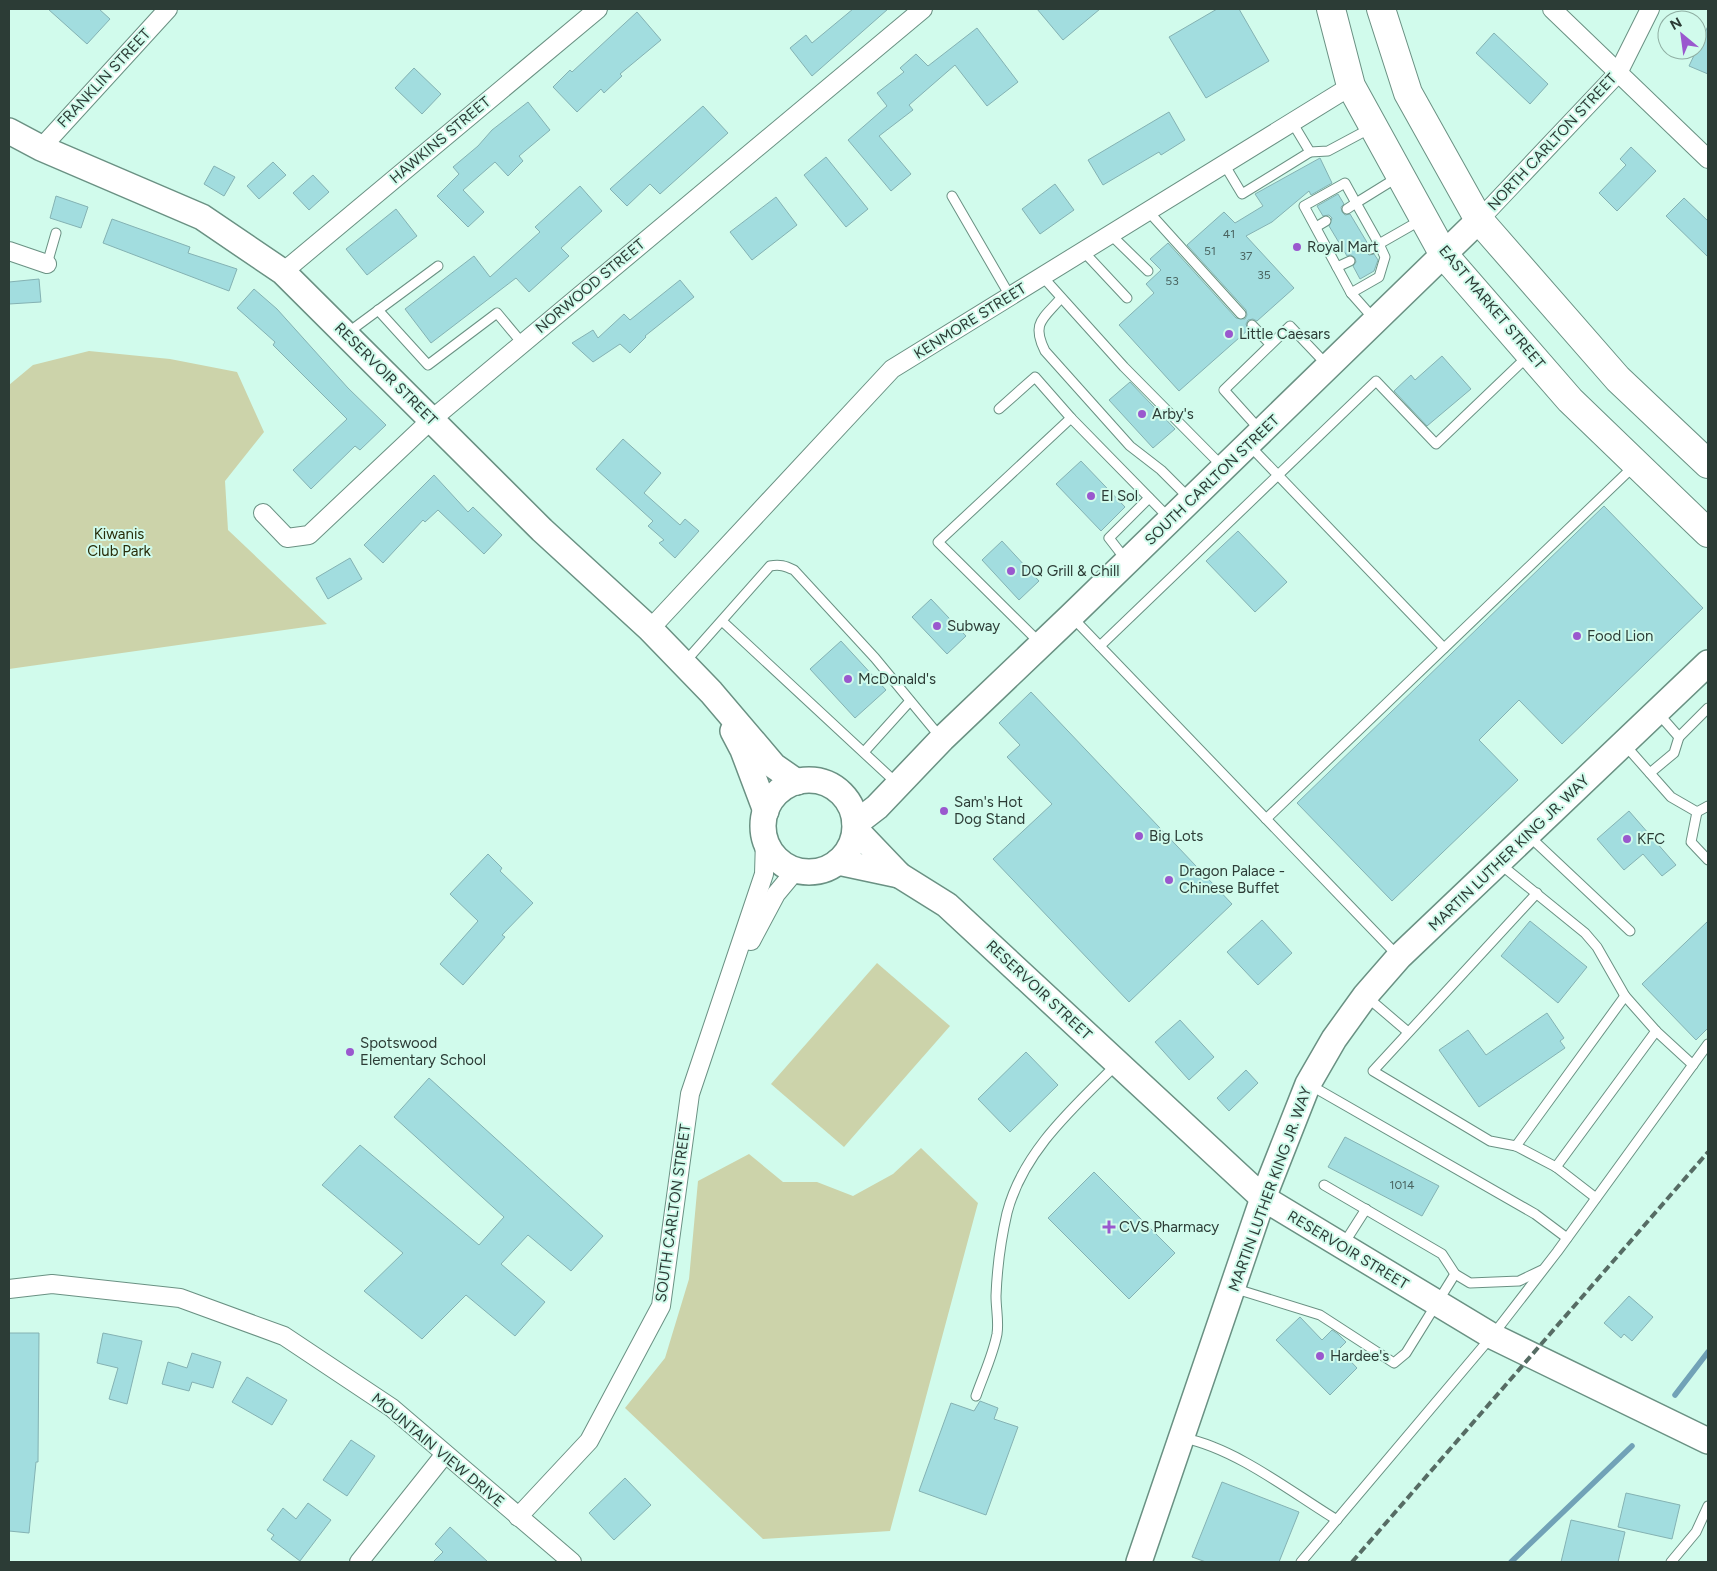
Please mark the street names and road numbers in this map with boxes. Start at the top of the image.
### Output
street label: FRANKLIN STREET [54,24,155,131]
street label: NORTH CARLTON STREET [1484,69,1621,214]
street label: HAWKINS STREET [386,92,495,187]
street label: NORWOOD STREET [532,235,649,337]
street label: EAST MARKET STREET [1435,242,1549,373]
street label: KENMORE STREET [911,279,1030,363]
street label: RESERVOIR STREET [331,319,442,430]
street label: SOUTH CARLTON STREET [1141,411,1283,549]
street label: MARTIN LUTHER KING JR. WAY [1425,771,1593,935]
street label: RESERVOIR STREET [982,936,1096,1044]
street label: MARTIN LUTHER KING JR. WAY [1225,1084,1315,1294]
street label: SOUTH CARLTON STREET [652,1122,695,1303]
street label: RESERVOIR STREET [1284,1207,1412,1294]
street label: MOUNTAIN VIEW DRIVE [368,1389,508,1511]

